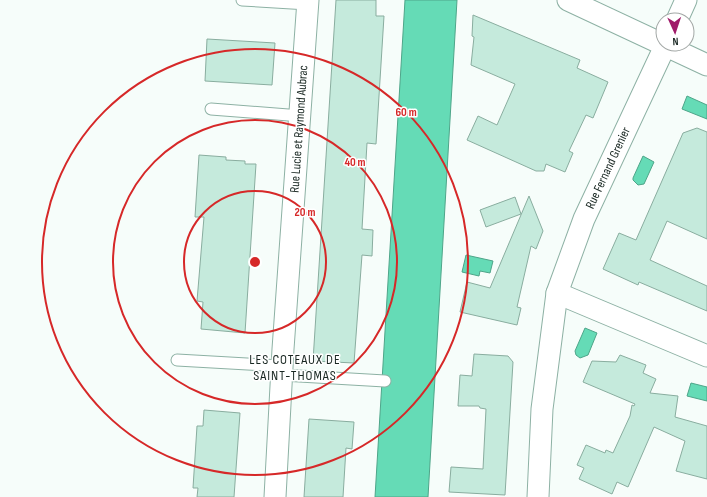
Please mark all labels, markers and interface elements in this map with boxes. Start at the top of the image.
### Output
north arrow [655,12,695,52]
text: N [672,35,679,48]
street label: Rue Lucie et Raymond Aubrac [287,65,311,193]
text: 60 m [395,105,417,120]
street label: Rue Fernand Grenier [582,124,634,211]
text: 40 m [344,155,366,170]
text: 20 m [295,205,315,220]
centre of rings [248,255,262,269]
district label: LES COTEAUX DE SAINT-THOMAS [249,351,341,384]

